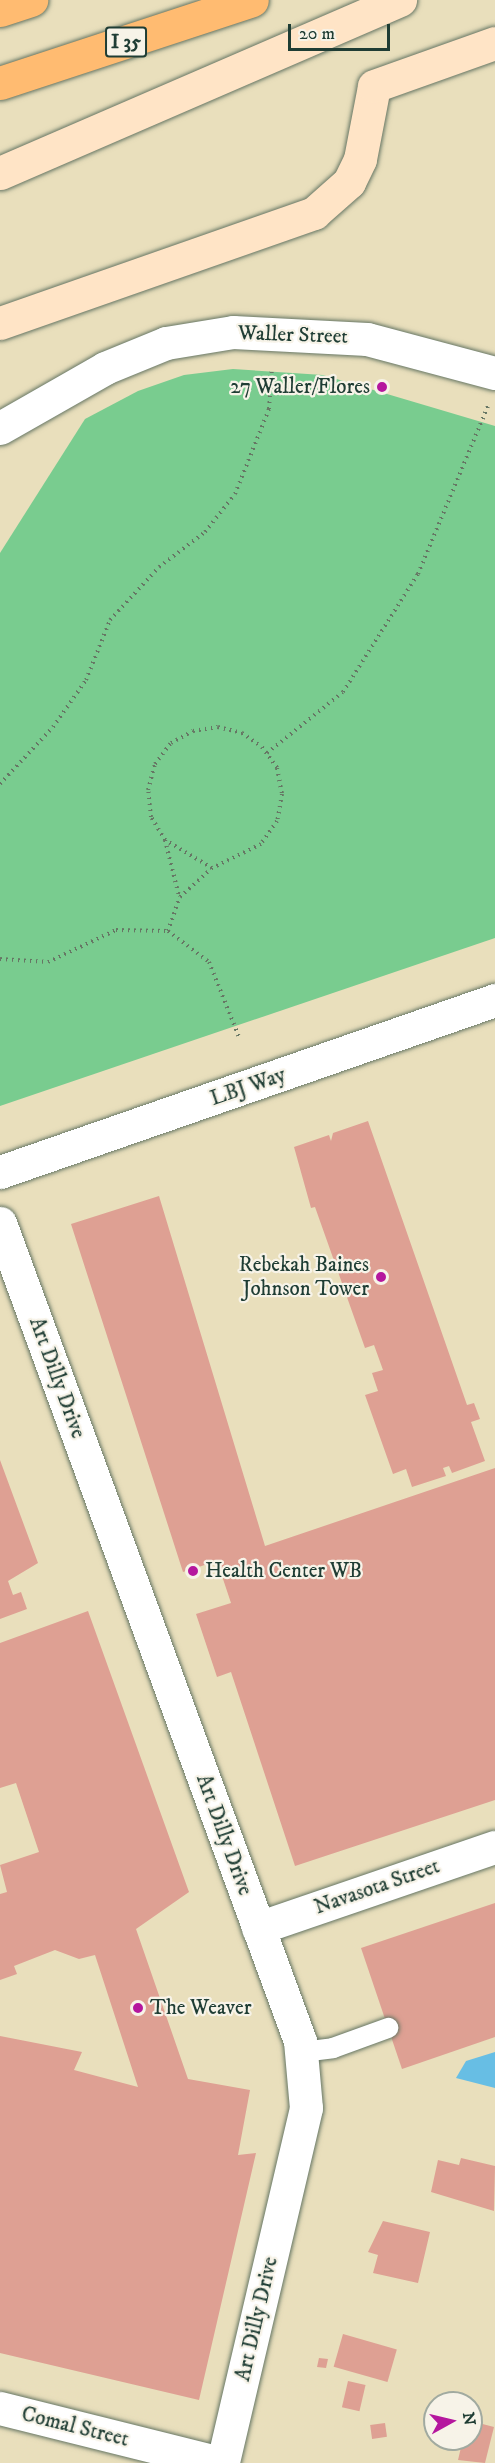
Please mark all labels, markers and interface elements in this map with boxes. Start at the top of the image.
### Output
scale bar [291,12,393,50]
text: 20 m [299,23,335,45]
road number: I 35 [105,25,147,59]
street label: Waller Street [238,320,348,350]
place label: 27 Waller/Flores [230,374,370,400]
marker: 27 Waller/Flores [375,380,389,394]
street label: LBJ Way [207,1062,289,1112]
place label: Rebekah Baines Johnson Tower [239,1252,369,1302]
marker: Rebekah Baines Johnson Tower [374,1270,388,1284]
street label: Art Dilly Drive [23,1314,91,1442]
place label: Health Center WB [205,1558,362,1584]
marker: Health Center WB [186,1564,200,1578]
street label: Art Dilly Drive [190,1771,258,1899]
street label: Navasota Street [311,1854,443,1920]
place label: The Weaver [150,1995,252,2021]
marker: The Weaver [131,2001,145,2015]
street label: Art Dilly Drive [230,2254,284,2384]
north arrow [423,2391,483,2451]
street label: Comal Street [19,2402,131,2452]
text: N [458,2411,480,2427]

